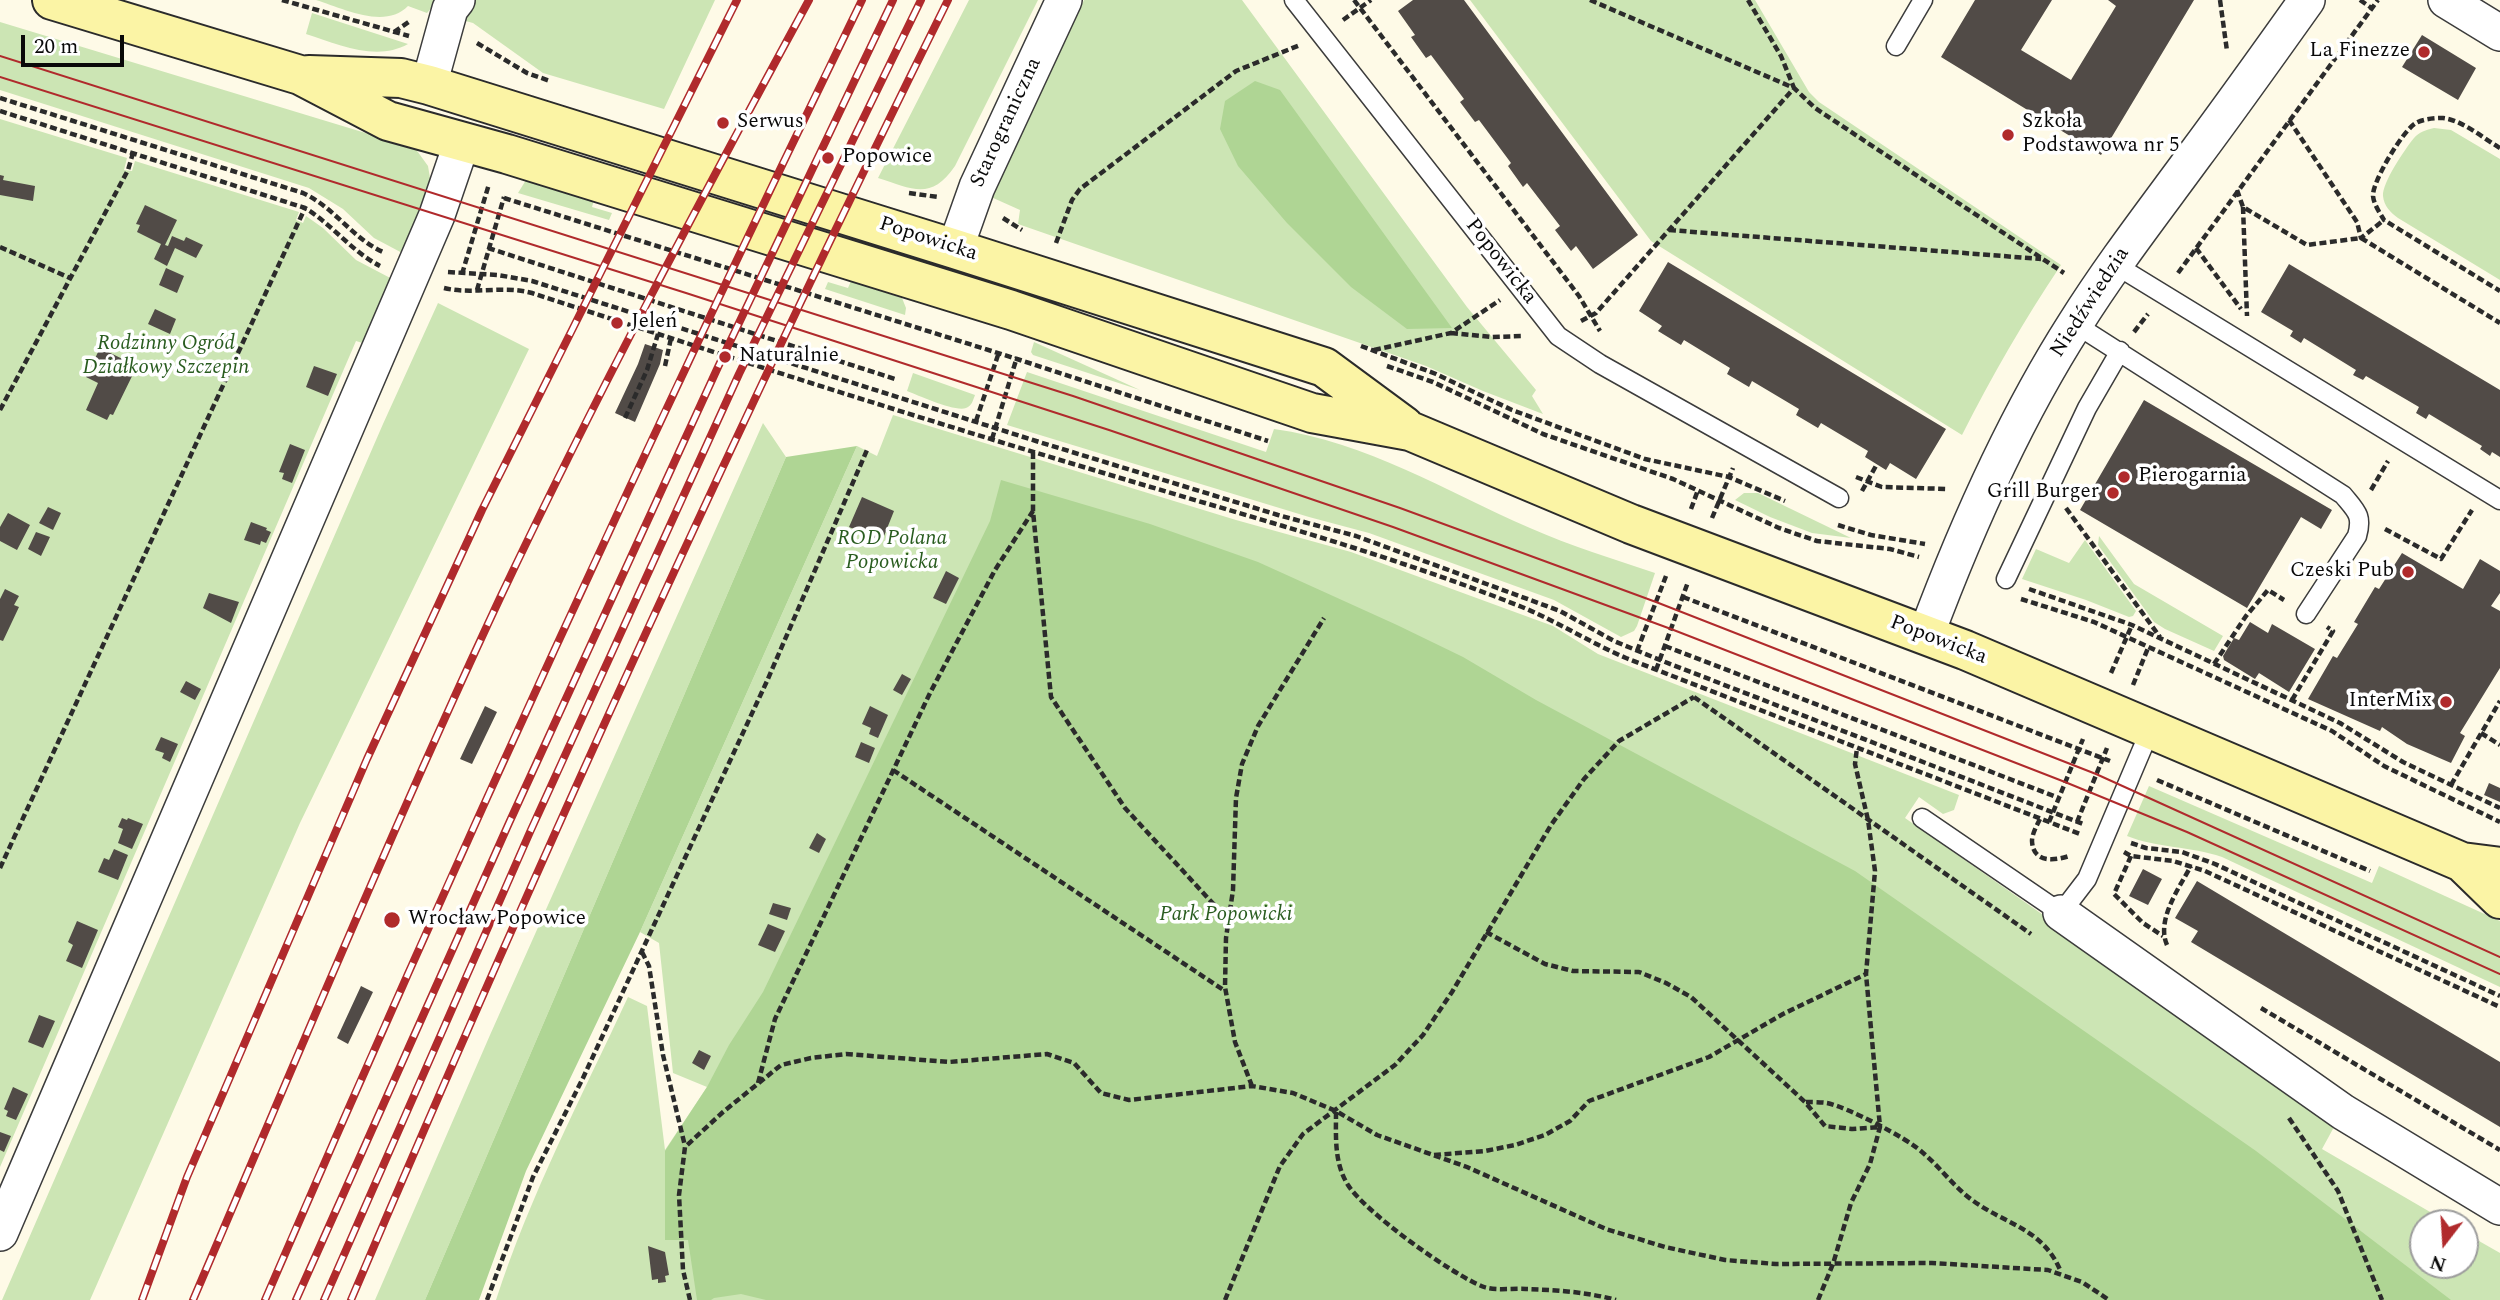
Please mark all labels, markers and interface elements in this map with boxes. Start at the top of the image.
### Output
scale bar [24,21,128,65]
text: 20 m [34,31,78,63]
place label: La Finezze [2309,39,2410,65]
marker: La Finezze [2416,44,2432,60]
street label: Starograniczna [966,54,1048,192]
place label: Serwus [737,110,804,136]
place label: Szkoła Podstawowa nr 5 [2022,110,2180,160]
marker: Serwus [715,115,731,131]
marker: Szkoła Podstawowa nr 5 [2000,127,2016,143]
place label: Popowice [842,145,932,171]
marker: Popowice [820,150,836,166]
street label: Popowicka [876,212,980,268]
street label: Popowicka [1459,214,1541,310]
street label: Niedźwiedzia [2046,243,2136,363]
place label: Jeleń [631,310,677,336]
marker: Jeleń [609,315,625,331]
park label: Rodzinny Ogród Działkowy Szczepin [83,332,249,382]
place label: Naturalnie [739,344,839,370]
marker: Naturalnie [717,349,733,365]
place label: Pierogarnia [2138,464,2247,490]
marker: Pierogarnia [2116,469,2132,485]
place label: Grill Burger [1987,480,2099,506]
marker: Grill Burger [2105,485,2121,501]
park label: ROD Polana Popowicka [837,527,947,577]
place label: Czeski Pub [2290,559,2394,585]
marker: Czeski Pub [2400,564,2416,580]
street label: Popowicka [1886,611,1990,671]
place label: InterMix [2349,689,2432,715]
marker: InterMix [2438,694,2454,710]
park label: Park Popowicki [1159,903,1293,929]
place label: Wrocław Popowice [408,907,586,933]
marker: Wrocław Popowice [382,910,402,930]
north arrow [2409,1209,2479,1279]
text: N [2427,1247,2450,1279]

